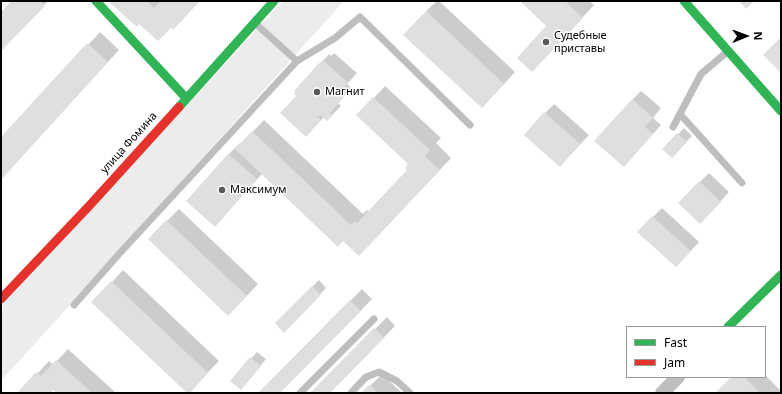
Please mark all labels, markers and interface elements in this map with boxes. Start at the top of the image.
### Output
north arrow [726,16,766,56]
place label: Судебные приставы [554,29,607,55]
text: N [751,31,766,40]
marker: Судебные приставы [541,37,551,47]
place label: Магнит [325,85,365,99]
marker: Магнит [312,87,322,97]
street label: улица Фомина [98,110,160,176]
place label: Максимум [230,183,286,197]
marker: Максимум [217,185,227,195]
legend [626,326,766,378]
text: Fast [664,334,687,351]
text: Jam [664,354,685,371]

